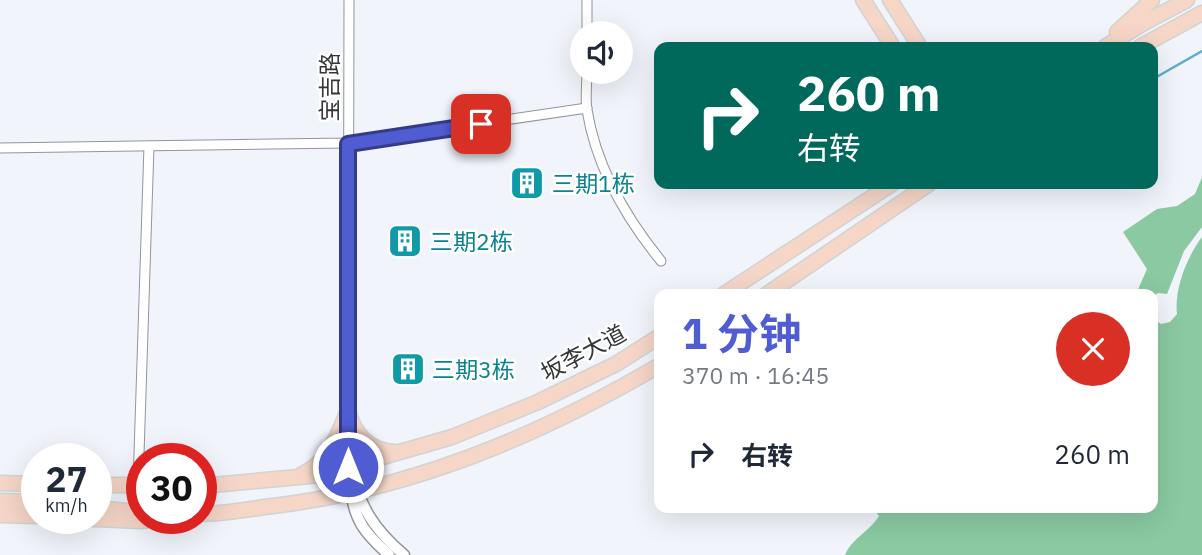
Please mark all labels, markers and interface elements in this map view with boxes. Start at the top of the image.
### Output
map controls [570,21,633,84]
button: sound [570,21,633,84]
street label: 宝吉路 [314,53,344,122]
text: 260 m [797,61,941,124]
icon: right [682,70,773,161]
pin [451,94,511,154]
icon: arrive [462,105,500,143]
text: 右转 [797,127,861,169]
building icon: 三期1栋 [508,164,546,202]
place label: 三期1栋 [552,168,635,198]
building icon: 三期2栋 [386,222,424,260]
place label: 三期2栋 [430,226,513,256]
text: 1 分钟 [682,306,801,361]
button: close [1056,312,1130,386]
street label: 坂李大道 [535,317,631,387]
building icon: 三期3栋 [389,350,427,388]
place label: 三期3栋 [432,354,515,384]
text: 370 m · 16:45 [682,360,829,390]
position arrow [311,430,385,504]
icon: right [682,435,720,473]
text: 260 m [1054,437,1130,471]
text: 右转 [741,438,793,472]
speed limit sign: 30 [126,443,217,534]
text: 27 [45,456,88,502]
text: km/h [45,494,88,517]

